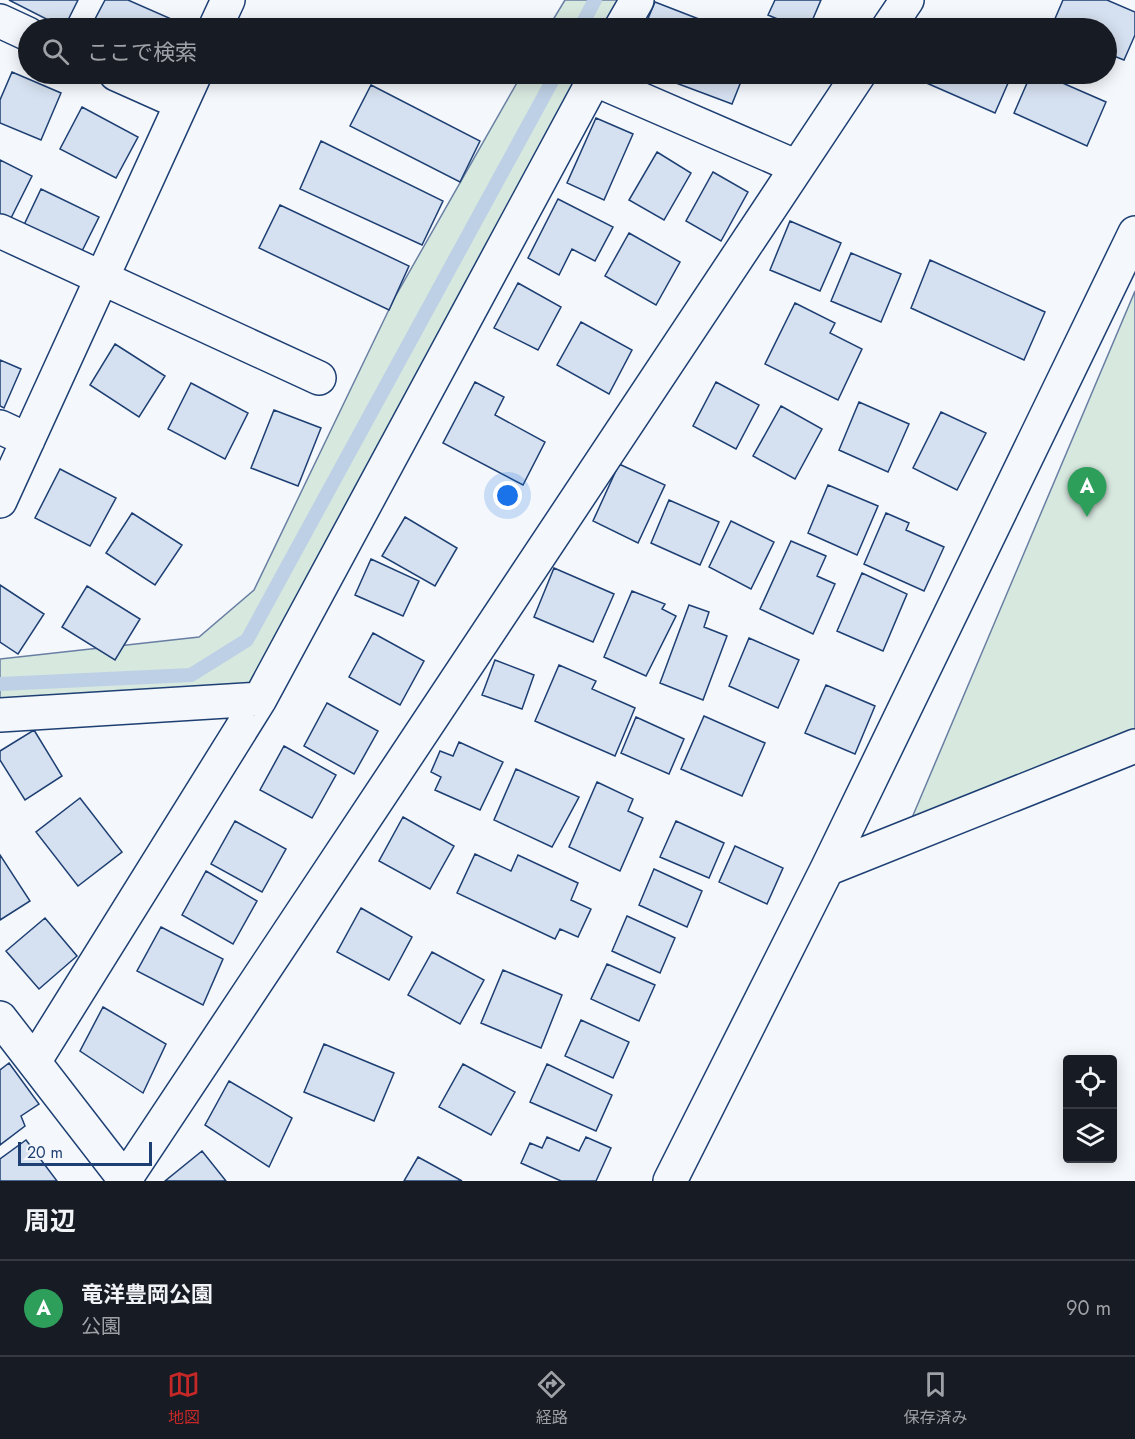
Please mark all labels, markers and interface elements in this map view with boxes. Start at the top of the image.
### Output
search box [18,18,1117,84]
icon: search [39,35,72,68]
text: ここで検索 [87,36,197,68]
pin: A [1068,468,1106,517]
your location [493,481,522,510]
map controls [1063,1055,1117,1163]
button: locate [1063,1055,1117,1109]
button: layers [1063,1109,1117,1163]
scale bar [18,1139,152,1166]
text: 20 m [27,1141,63,1164]
text: 周辺 [24,1202,76,1240]
text: 竜洋豊岡公園 [81,1278,213,1310]
text: A [36,1294,51,1323]
text: 90 m [1066,1294,1111,1323]
text: 公園 [81,1312,121,1341]
tab: 地図 [167,1368,200,1429]
tab: 経路 [535,1368,568,1429]
tab: 保存済み [903,1368,967,1429]

